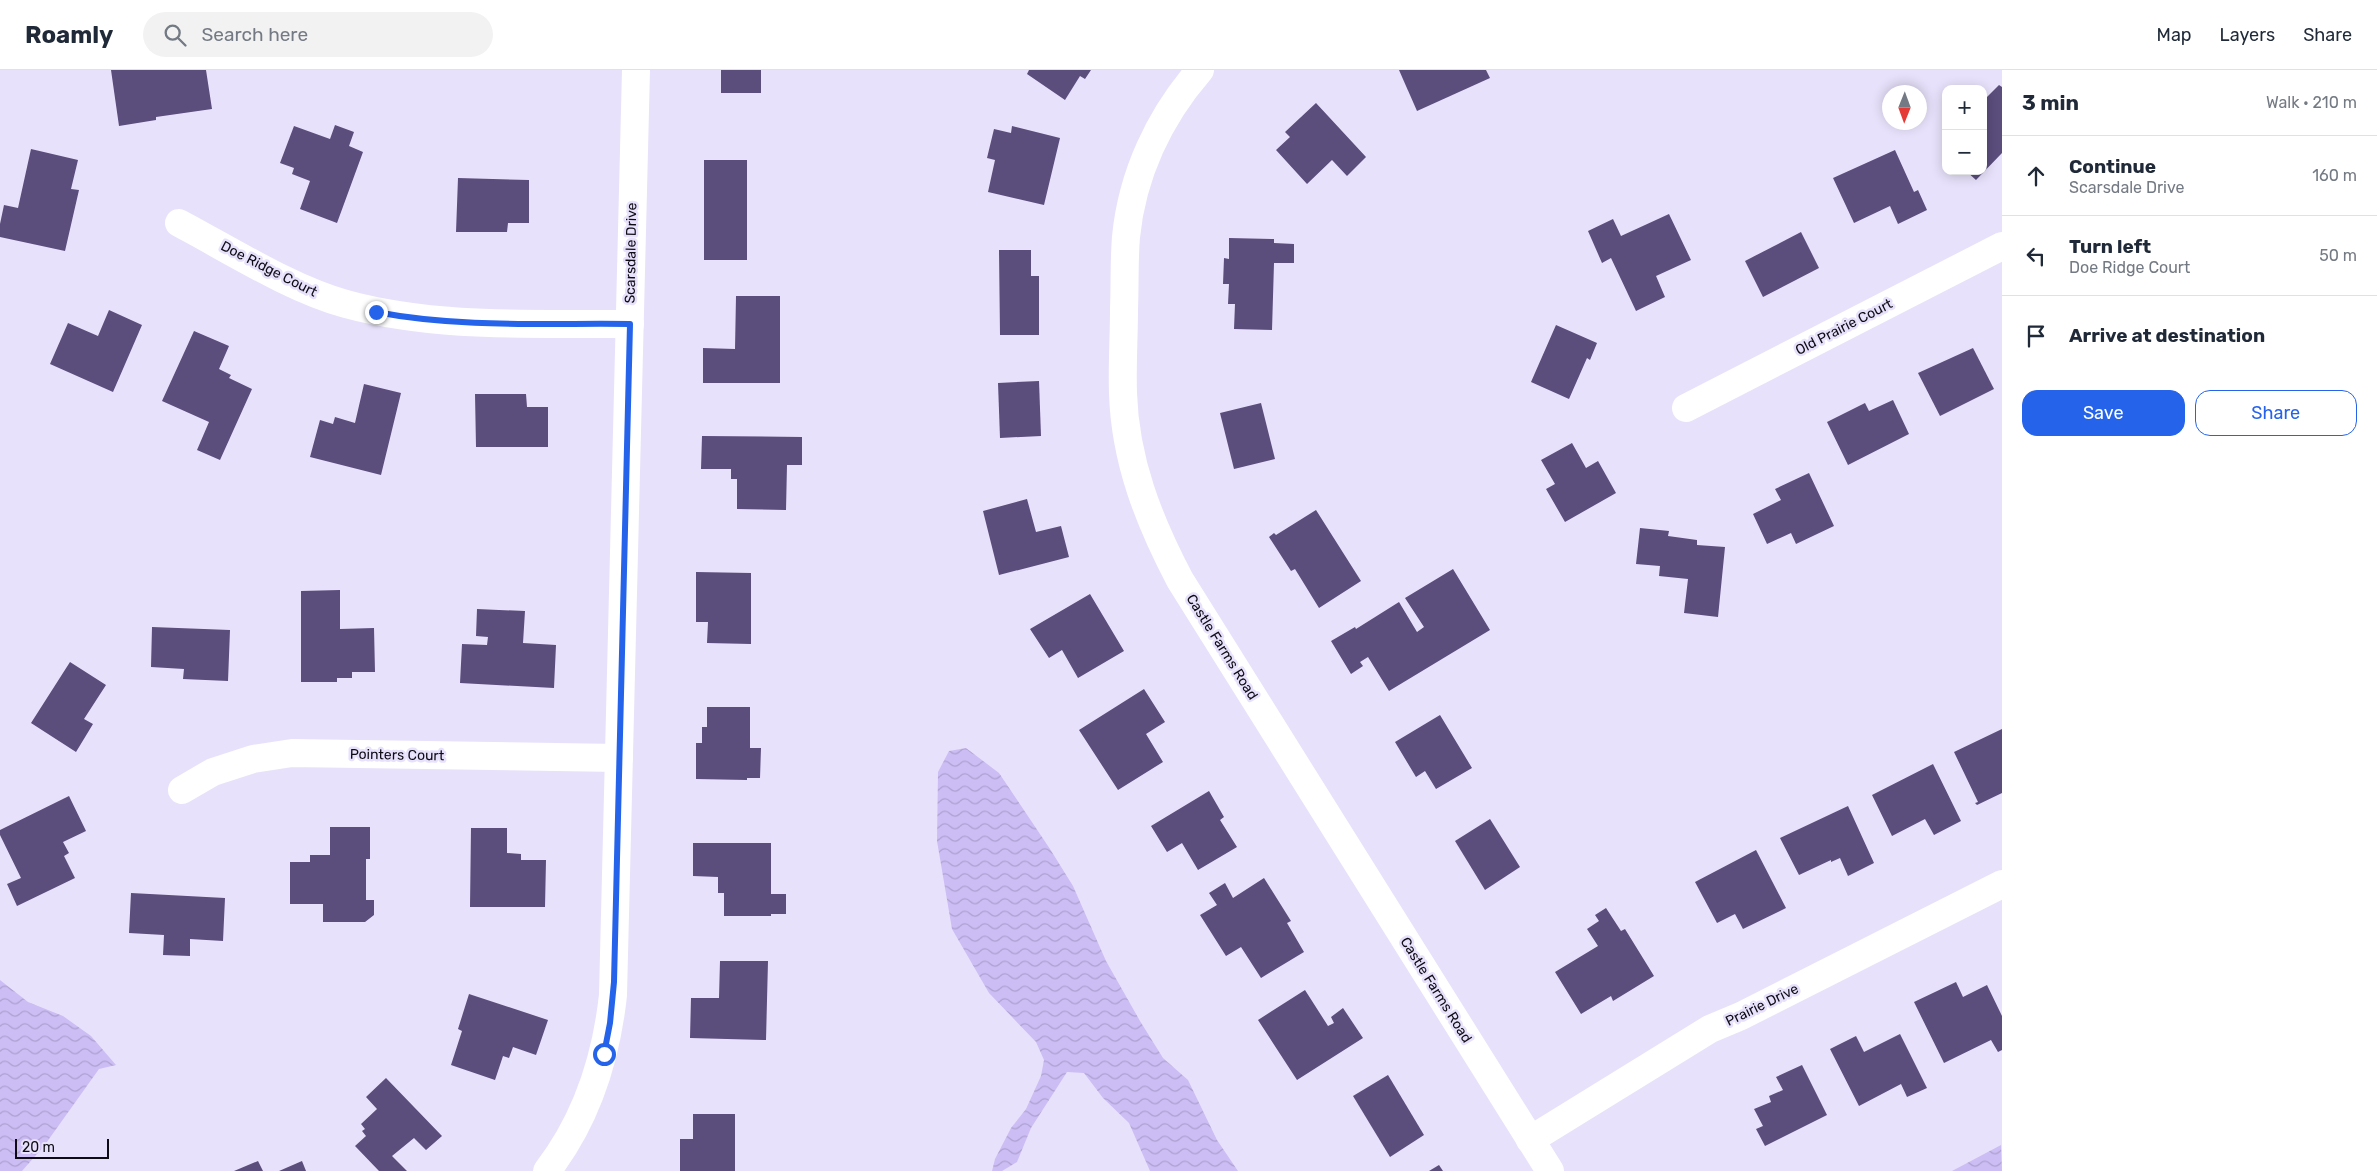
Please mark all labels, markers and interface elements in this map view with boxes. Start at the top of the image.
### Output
search box [143,12,493,57]
text: Roamly [25,21,113,49]
icon: search [161,21,189,49]
text: Search here [201,23,308,46]
text: Map [2157,24,2192,46]
text: Layers [2220,24,2275,46]
text: Share [2303,24,2352,46]
north arrow [1882,85,1927,130]
map controls [1942,85,1987,175]
button: + [1942,85,1987,130]
text: 3 min [2022,90,2079,115]
text: Walk · 210 m [2266,93,2357,112]
button: − [1942,130,1987,175]
text: Continue [2069,155,2156,178]
icon: ahead [2022,162,2050,190]
text: 160 m [2312,166,2357,185]
text: Scarsdale Drive [2069,178,2184,197]
street label: Scarsdale Drive [622,202,640,304]
text: Turn left [2069,235,2151,258]
street label: Doe Ridge Court [218,237,321,301]
icon: left [2022,242,2050,270]
text: 50 m [2319,246,2357,265]
text: Doe Ridge Court [2069,258,2190,277]
street label: Old Prairie Court [1793,295,1896,359]
route end [365,301,388,324]
icon: arrive [2022,322,2050,350]
text: Arrive at destination [2069,324,2265,347]
button: Save [2022,390,2185,436]
button: Share [2195,390,2357,436]
street label: Castle Farms Road [1183,591,1261,703]
street label: Pointers Court [350,746,445,764]
street label: Castle Farms Road [1397,934,1475,1046]
street label: Prairie Drive [1723,980,1801,1030]
route start [593,1043,616,1066]
scale bar [15,1136,109,1159]
text: 20 m [22,1139,55,1156]

